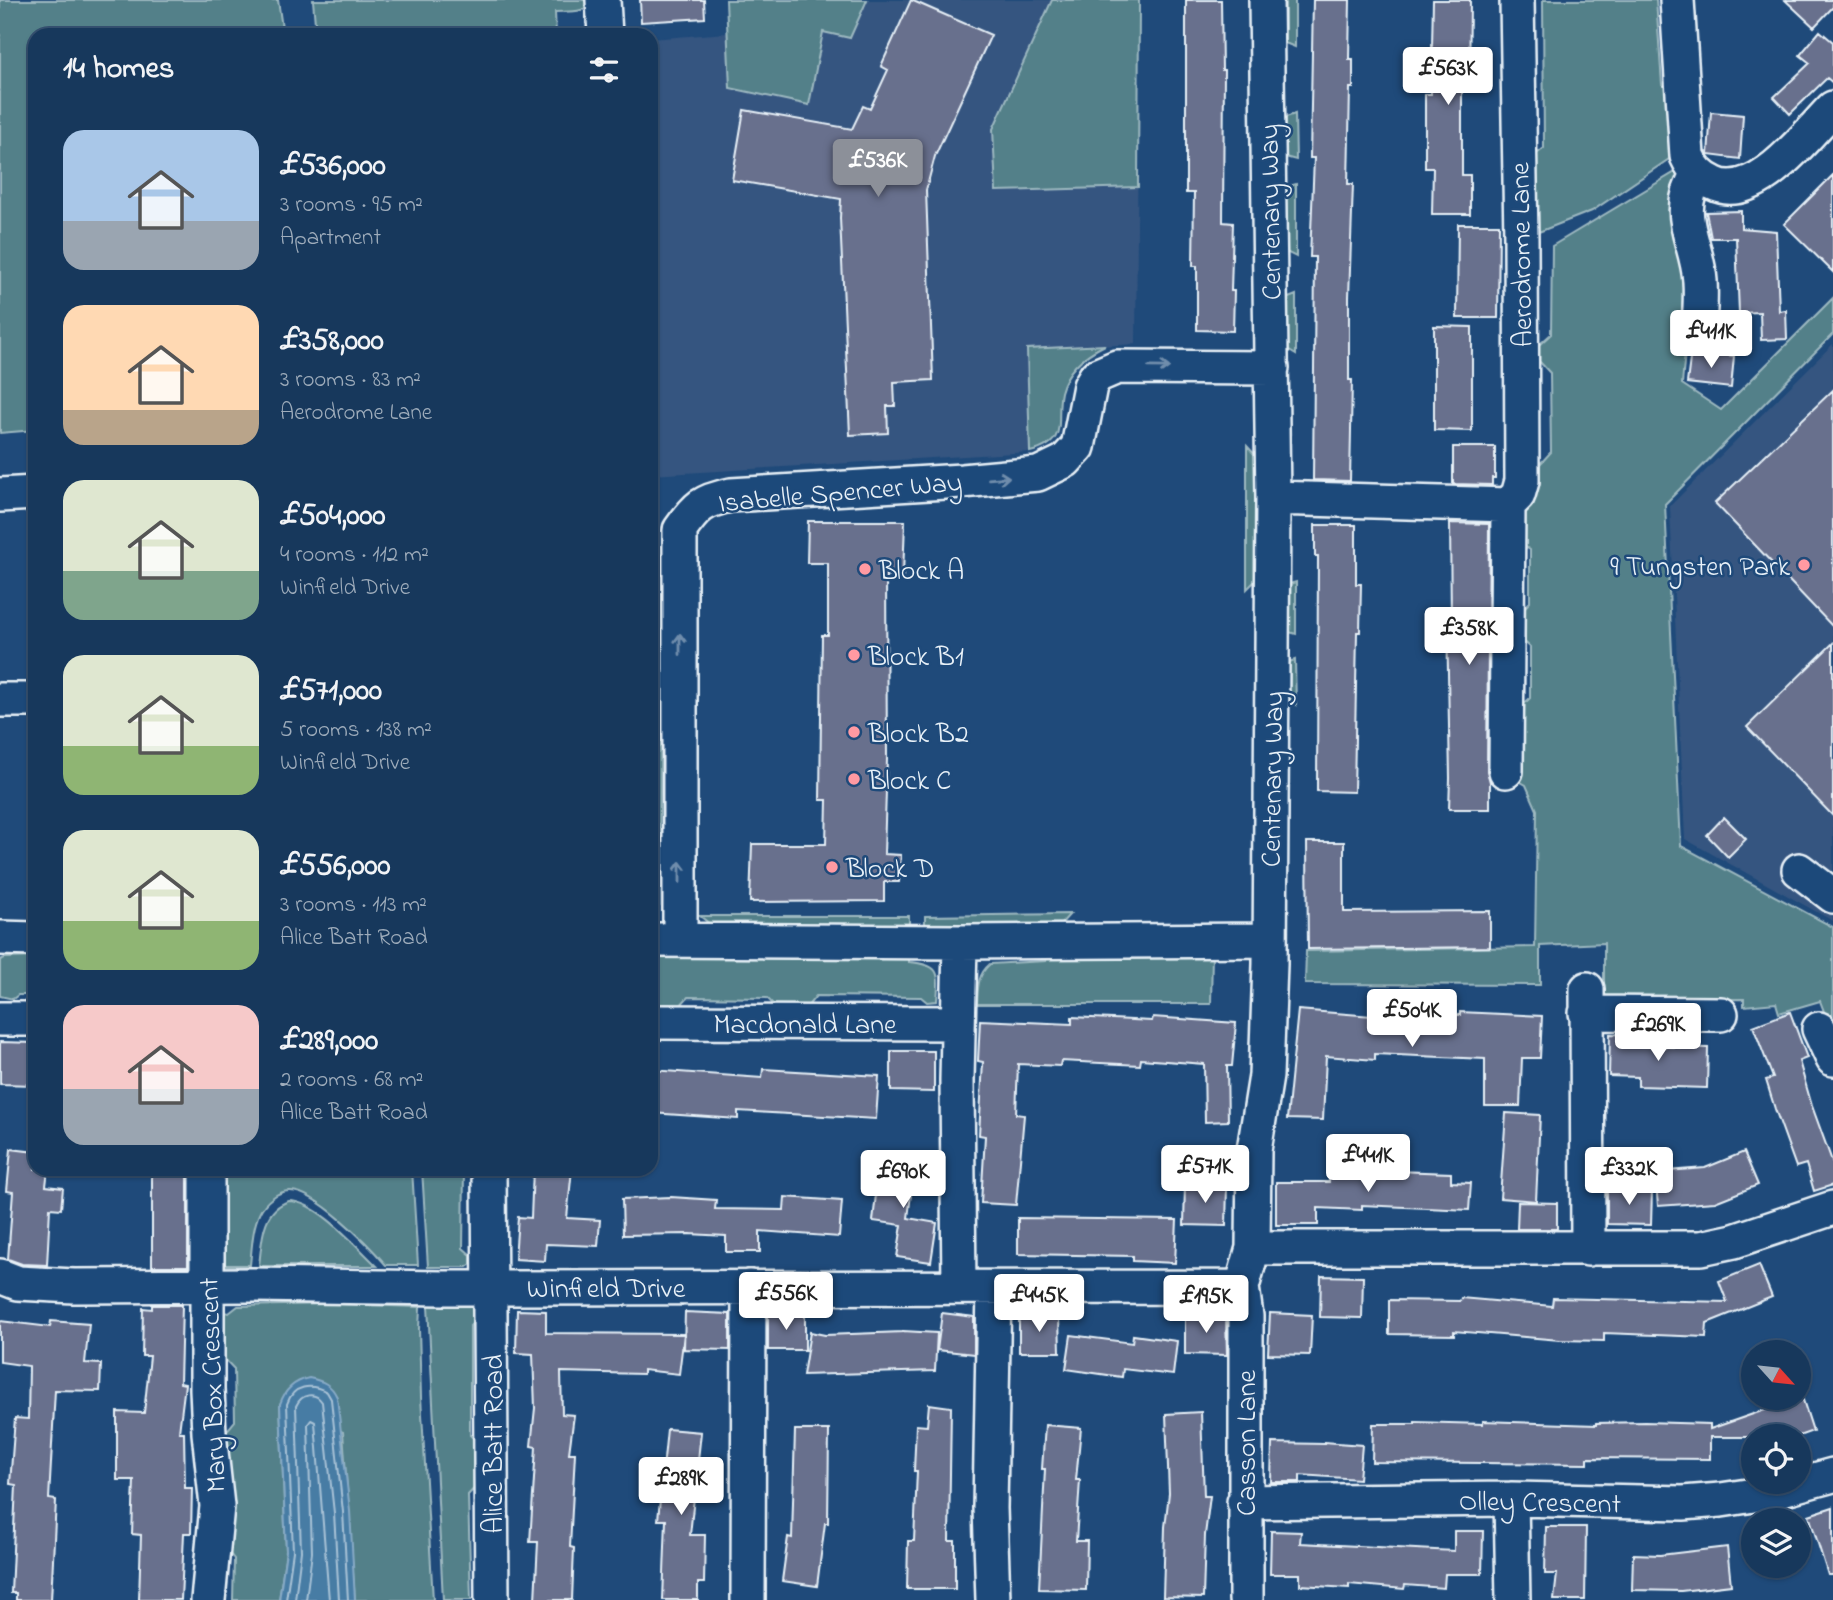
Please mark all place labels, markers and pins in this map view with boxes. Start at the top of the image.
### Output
pin: £563K [1399,48,1497,107]
pin: £536K [829,140,927,199]
pin: £411K [1662,310,1760,370]
place label: 9 Tungsten Park [1610,548,1791,589]
place label: Block A [878,552,964,593]
marker: 9 Tungsten Park [1796,557,1812,573]
marker: Block A [857,561,873,577]
pin: £358K [1420,608,1518,667]
place label: Block B1 [867,638,964,679]
marker: Block B1 [846,647,862,663]
place label: Block B2 [867,715,969,756]
marker: Block B2 [846,724,862,740]
place label: Block C [867,762,952,803]
marker: Block C [846,771,862,787]
place label: Block D [845,850,935,891]
marker: Block D [824,859,840,875]
pin: £504K [1363,990,1461,1049]
pin: £269K [1609,1004,1707,1063]
pin: £441K [1319,1134,1417,1194]
pin: £571K [1156,1146,1254,1205]
pin: £332K [1580,1148,1678,1207]
pin: £690K [854,1150,952,1210]
pin: £556K [737,1272,835,1332]
pin: £445K [990,1274,1088,1334]
pin: £195K [1157,1276,1255,1335]
pin: £289K [632,1458,730,1517]

